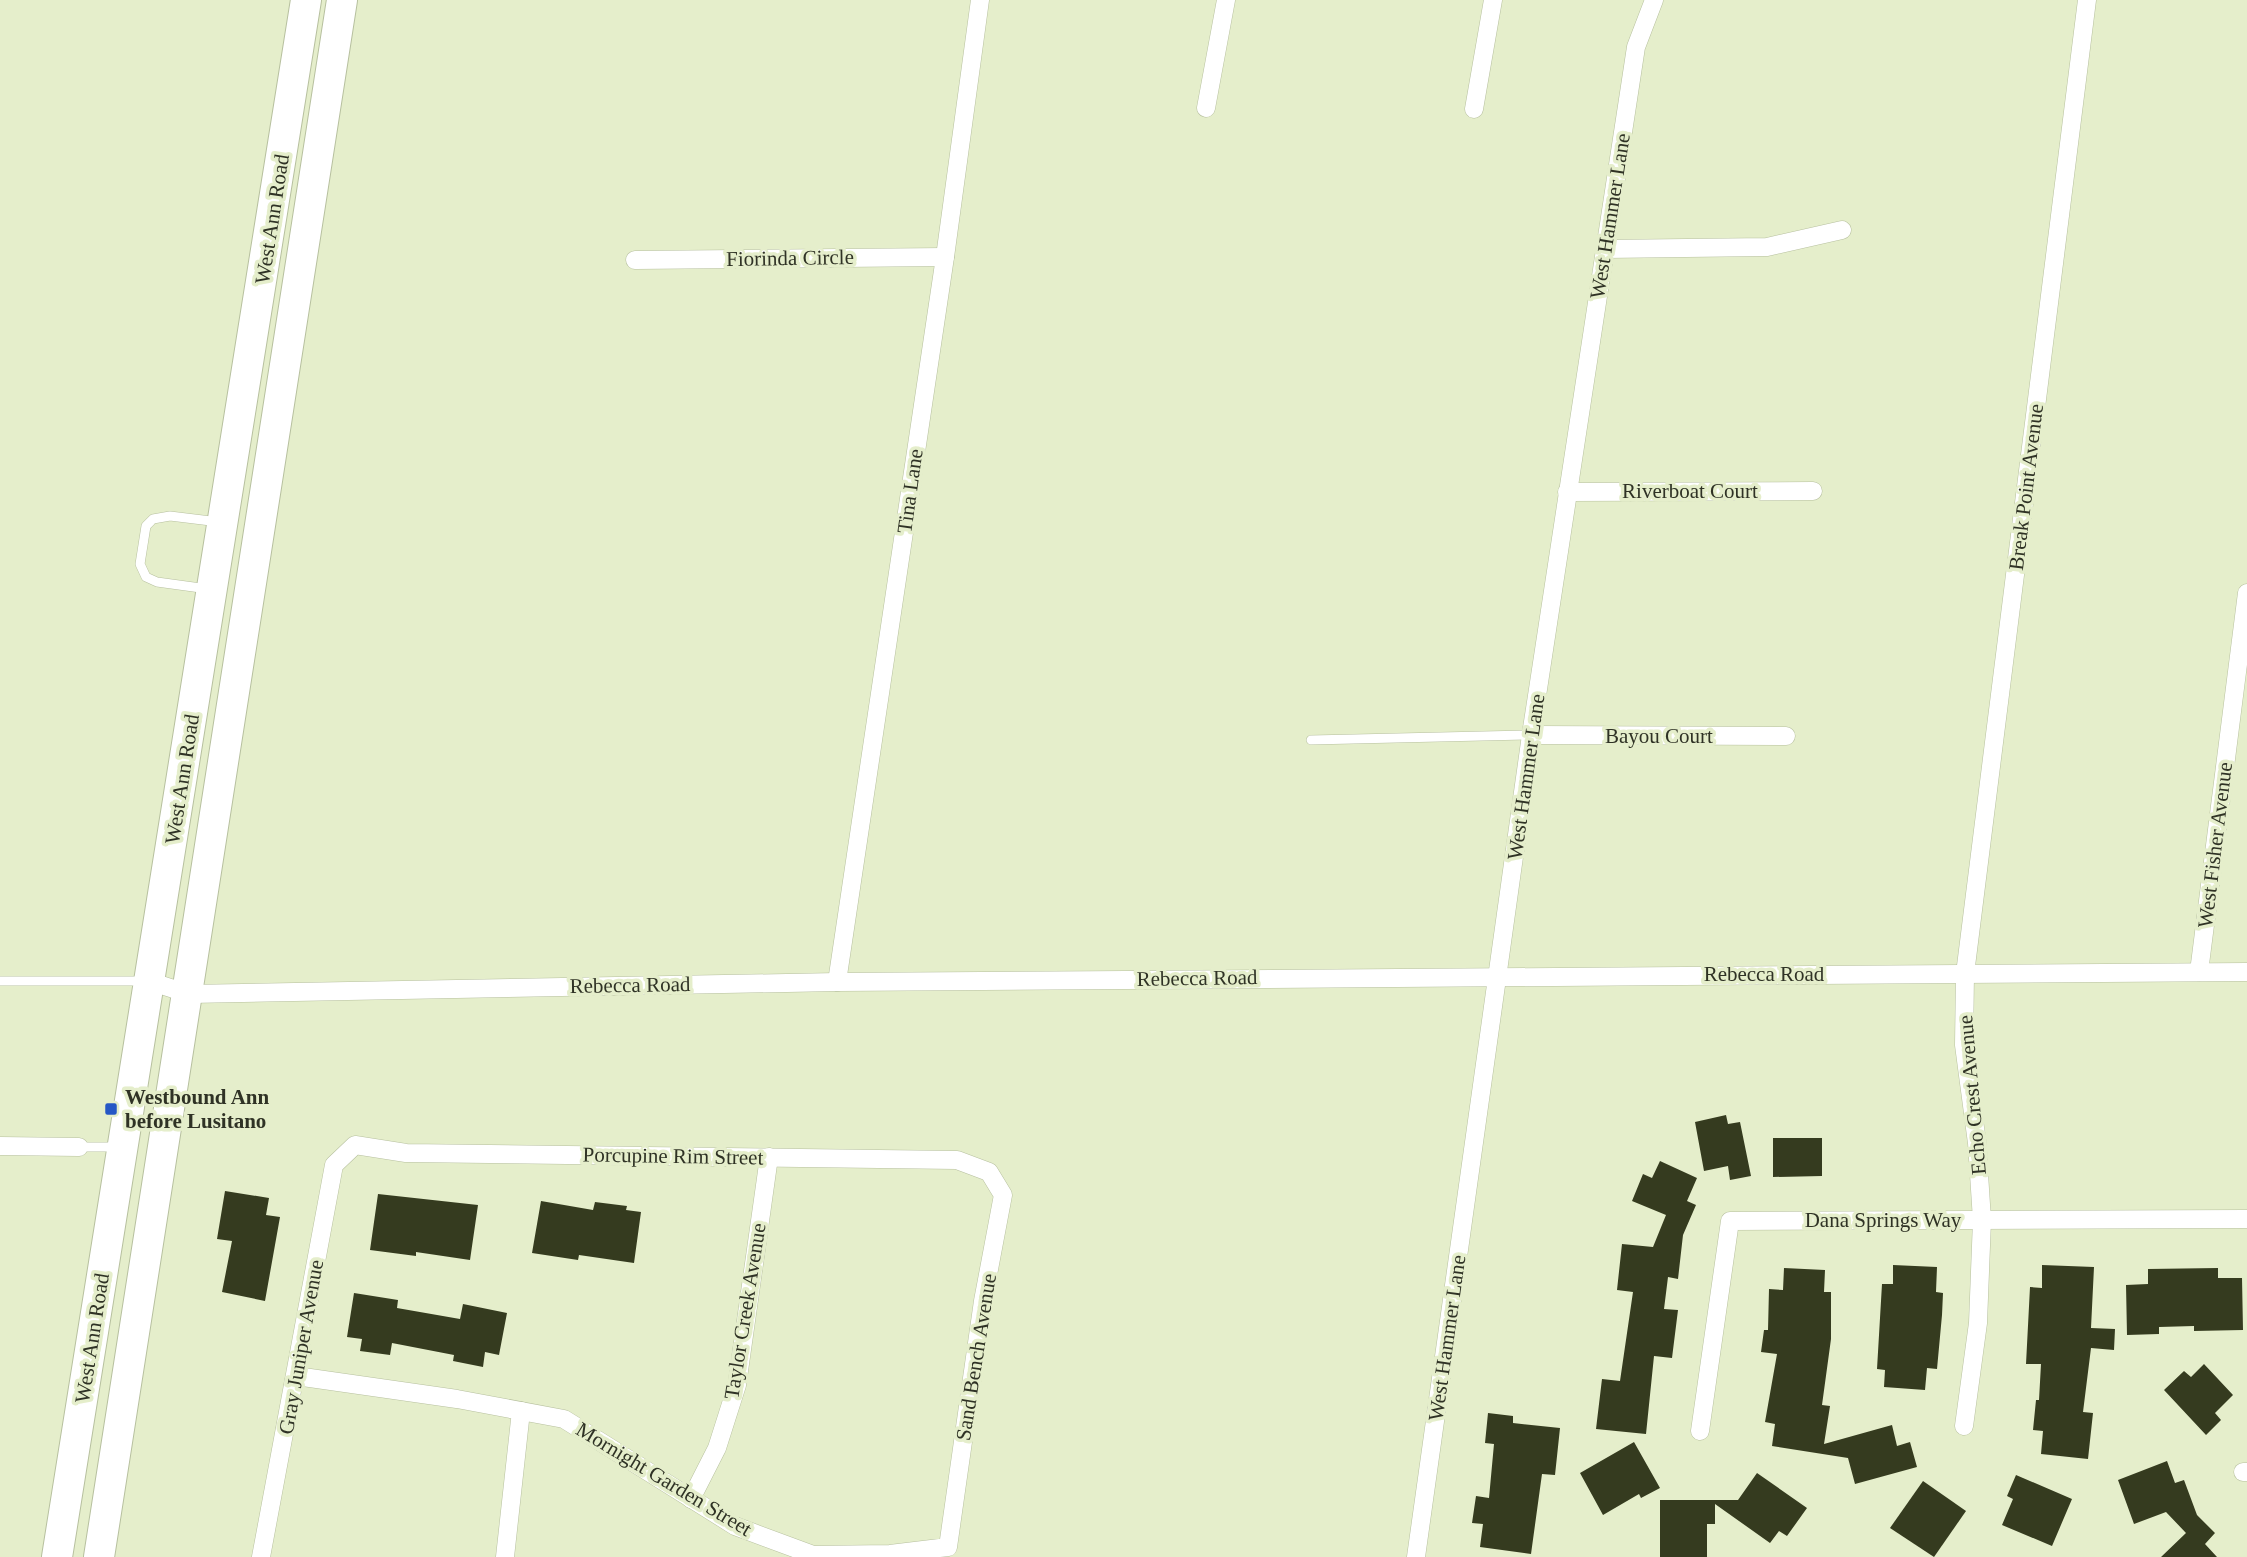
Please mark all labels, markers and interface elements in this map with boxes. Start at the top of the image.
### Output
street label: West Hammer Lane [1585,131,1635,301]
street label: West Ann Road [250,152,294,286]
street label: Fiorinda Circle [726,245,854,271]
street label: Break Point Avenue [2004,402,2048,572]
street label: Tina Lane [892,447,928,535]
street label: Riverboat Court [1622,479,1758,503]
street label: West Hammer Lane [1502,692,1550,862]
street label: West Ann Road [160,712,204,846]
street label: Bayou Court [1605,724,1713,748]
street label: West Fisher Avenue [2193,761,2237,929]
street label: Rebecca Road [1704,962,1825,986]
street label: Rebecca Road [1136,965,1258,991]
street label: Rebecca Road [569,972,691,998]
street label: Echo Crest Avenue [1953,1014,1991,1176]
place label: Westbound Ann before Lusitano [125,1085,269,1133]
marker: Westbound Ann before Lusitano [103,1101,119,1117]
street label: Porcupine Rim Street [582,1142,764,1170]
street label: Dana Springs Way [1805,1208,1962,1232]
street label: Taylor Creek Avenue [719,1221,771,1401]
street label: West Hammer Lane [1423,1253,1471,1423]
street label: Gray Juniper Avenue [274,1258,328,1436]
street label: West Ann Road [70,1271,114,1405]
street label: Sand Bench Avenue [951,1272,1001,1442]
street label: Mornight Garden Street [572,1417,756,1541]

